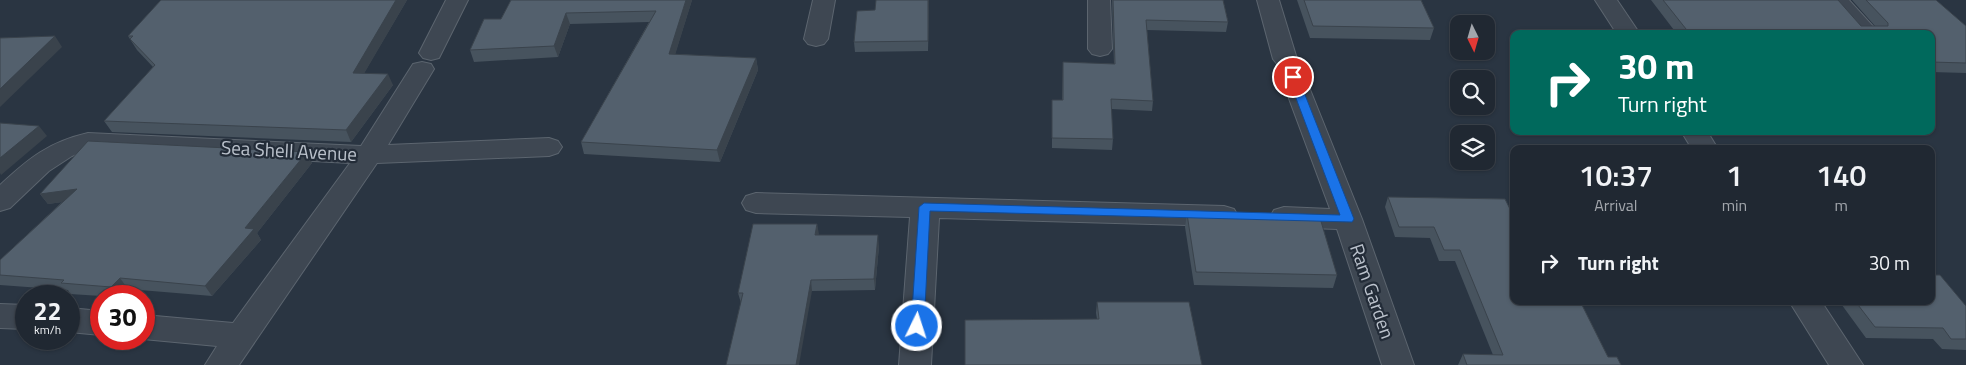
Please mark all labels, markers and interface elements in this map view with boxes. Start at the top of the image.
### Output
north arrow [1450,15,1495,60]
map controls [1450,15,1495,170]
text: 30 m [1618,39,1694,93]
icon: right [1535,50,1600,115]
pin [1272,56,1314,98]
icon: arrive [1279,63,1307,91]
button: search [1450,70,1495,115]
text: Turn right [1618,87,1707,121]
button: layers [1450,125,1495,170]
street label: Sea Shell Avenue [220,132,358,168]
text: 10:37 [1579,152,1653,198]
text: 1 [1726,152,1743,198]
text: 140 [1816,152,1866,198]
text: Arrival [1594,193,1638,217]
text: min [1722,193,1747,217]
text: m [1834,193,1848,217]
street label: Ram Garden [1343,240,1403,342]
text: Turn right [1578,248,1659,277]
text: 30 m [1869,248,1910,277]
icon: right [1535,249,1563,277]
speed limit sign: 30 [90,285,155,350]
text: 22 [33,292,62,330]
position arrow [890,299,942,351]
text: km/h [34,320,61,339]

